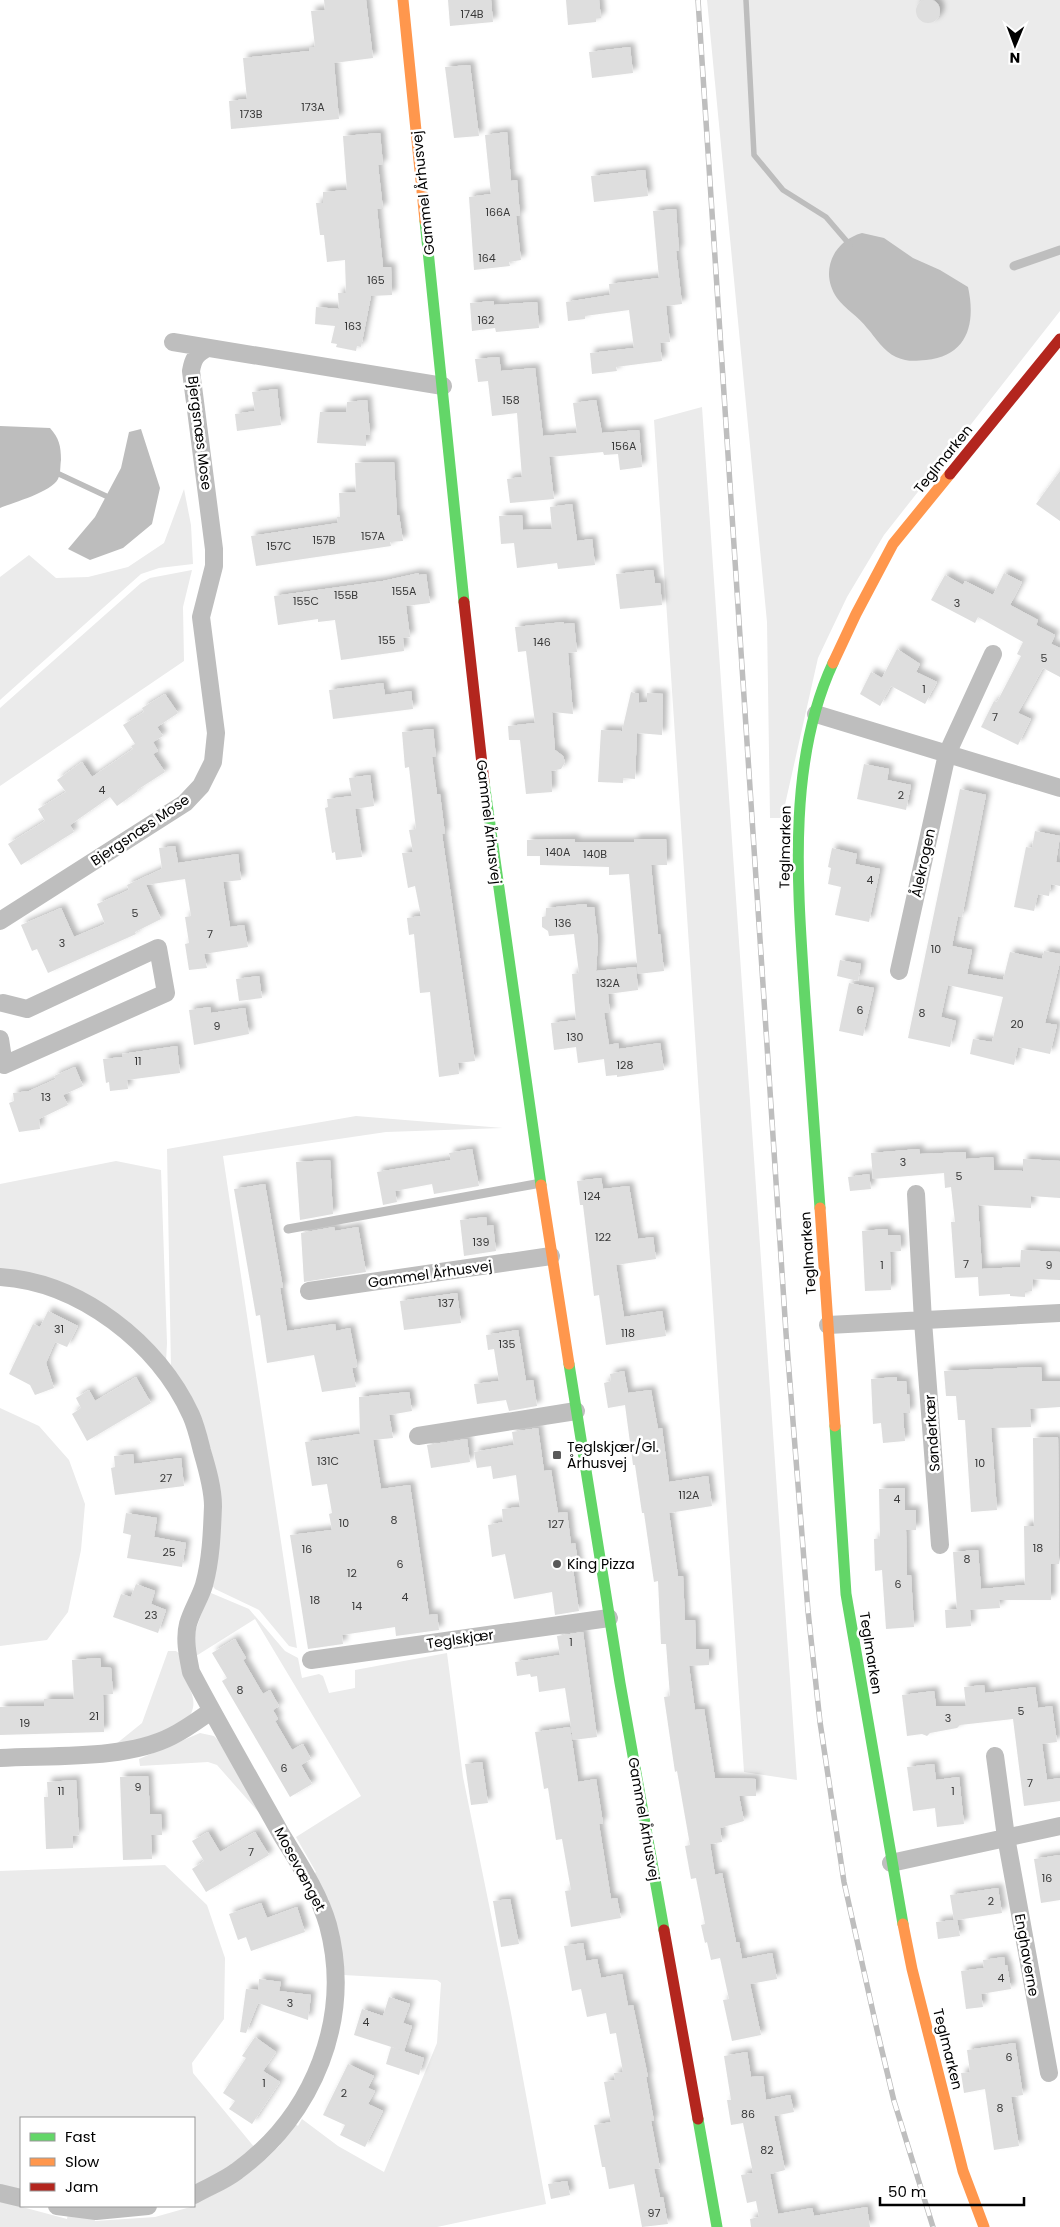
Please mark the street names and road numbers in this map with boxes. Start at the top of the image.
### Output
street label: Gammel Århusvej [407,130,439,256]
street label: Bjergsnæs Mose [183,375,217,492]
street label: Teglmarken [909,420,977,498]
street label: Gammel Århusvej [471,759,507,885]
street label: Bjergsnæs Mose [87,789,194,870]
street label: Teglmarken [774,805,796,889]
street label: Ålekrogen [906,827,940,899]
street label: Teglmarken [795,1211,821,1295]
street label: Gammel Århusvej [367,1255,493,1293]
street label: Sønderkær [919,1394,945,1472]
street label: Teglmarken [855,1610,887,1696]
street label: Teglskjær [425,1624,495,1654]
street label: Gammel Århusvej [623,1756,665,1882]
street label: Mosevænget [269,1824,331,1914]
street label: Enghaverne [1010,1912,1044,1998]
street label: Teglmarken [928,2006,968,2092]

